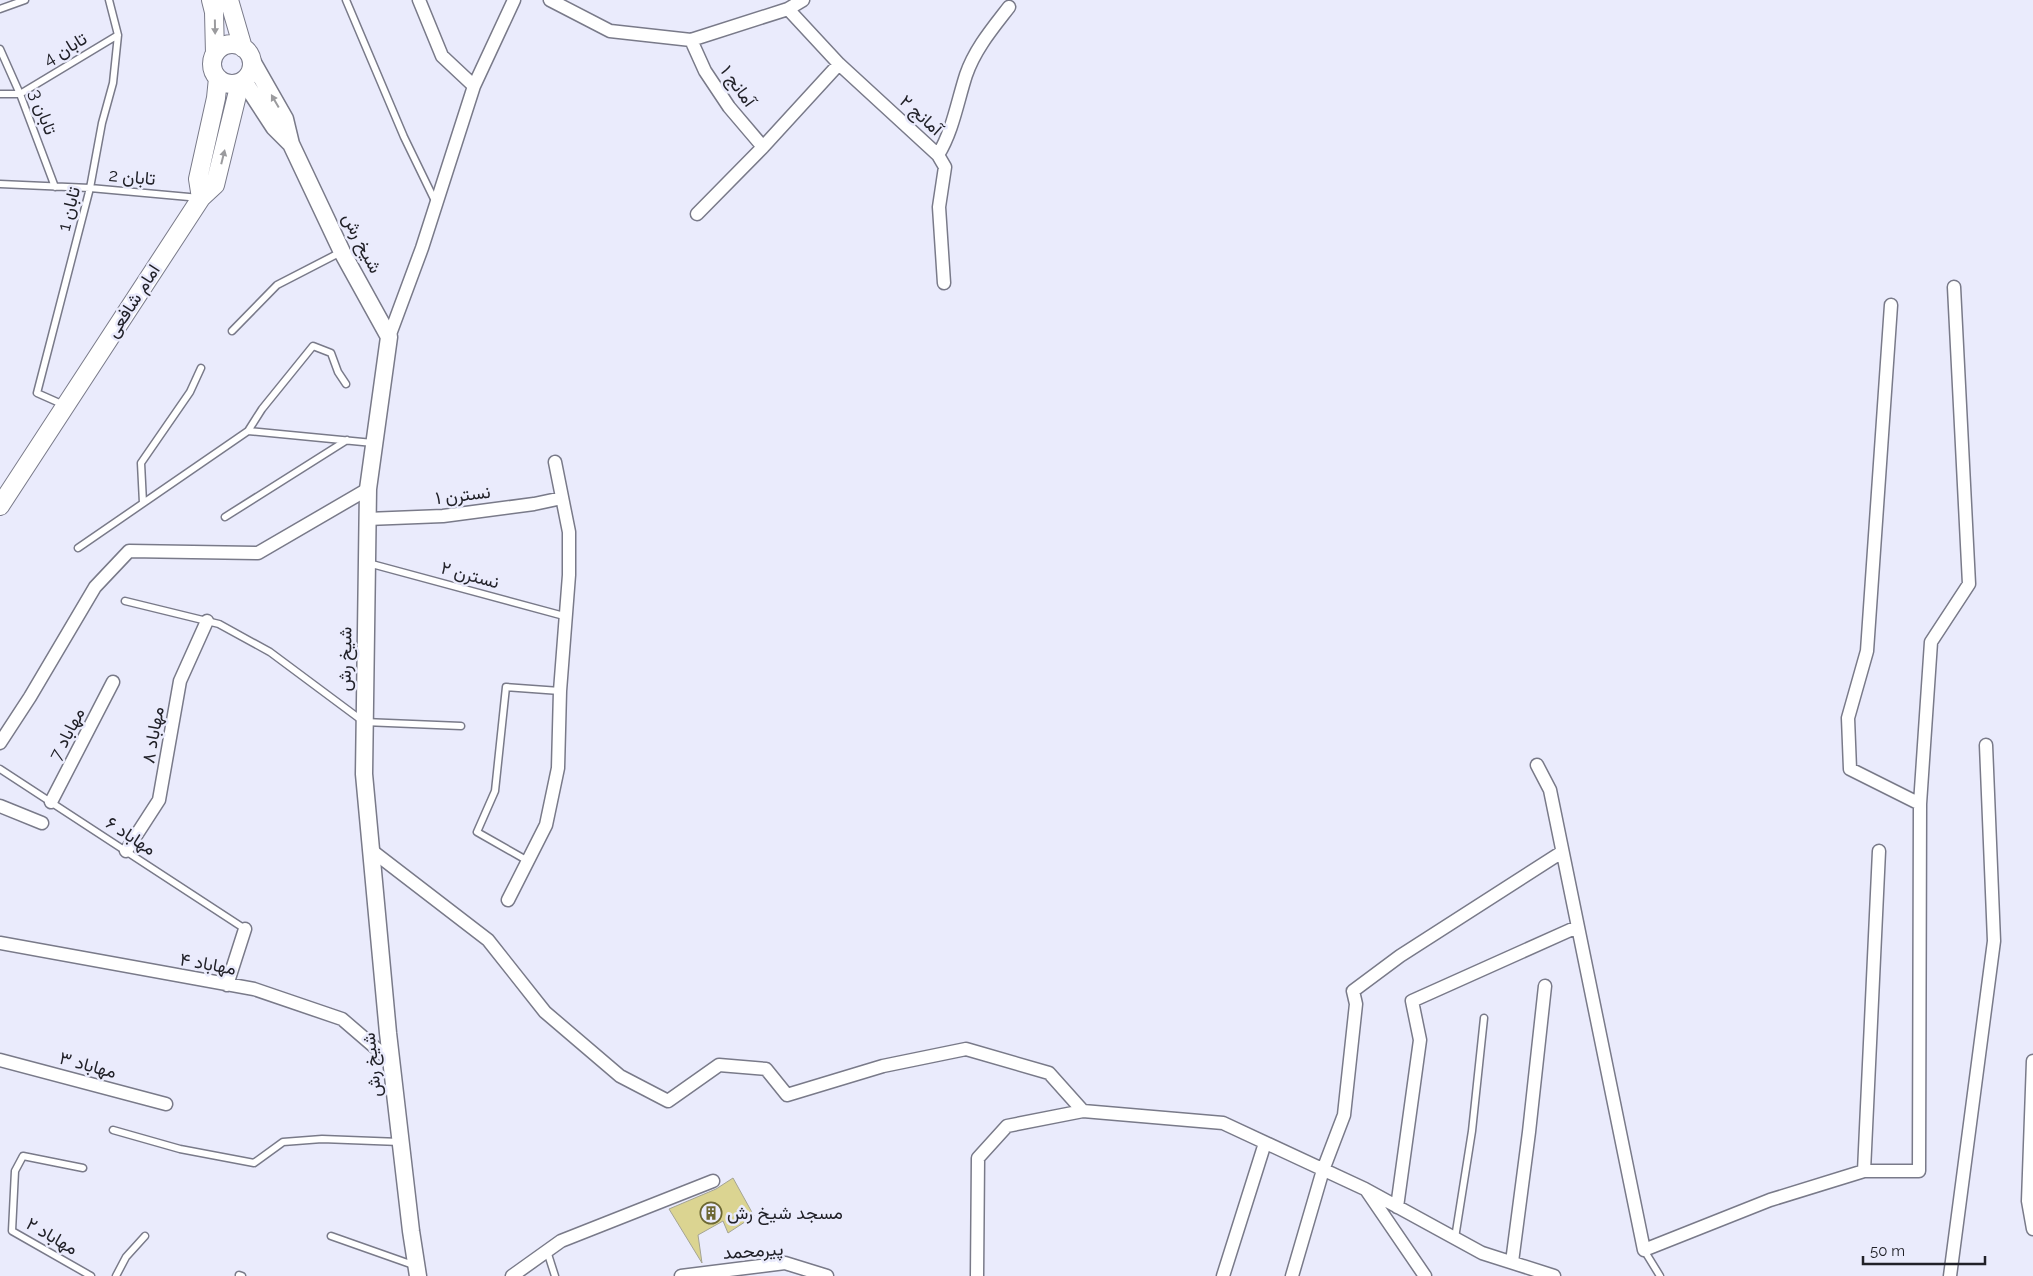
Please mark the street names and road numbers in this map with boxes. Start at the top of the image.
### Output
street label: تابان 4 [39,27,90,70]
street label: آمانج ۱ [715,61,761,113]
street label: تابان 3 [25,86,62,138]
street label: آمانج ۲ [894,90,948,142]
street label: تابان 2 [108,164,156,189]
street label: تابان 1 [53,184,84,233]
street label: شیخ رش [337,209,386,277]
street label: امام شافعی [101,260,166,342]
street label: نسترن ۱ [434,481,492,509]
street label: نسترن ۲ [438,557,502,593]
street label: شیخ رش [333,626,358,692]
street label: مهاباد 7 [44,704,90,764]
street label: مهاباد ۸ [137,705,169,765]
street label: مهاباد ۶ [102,812,160,860]
street label: مهاباد ۴ [178,948,238,980]
street label: شیخ رش [358,1032,387,1098]
street label: مهاباد ۳ [57,1047,119,1083]
street label: مهاباد ۲ [22,1212,82,1260]
street label: پیرمحمد [722,1238,784,1265]

